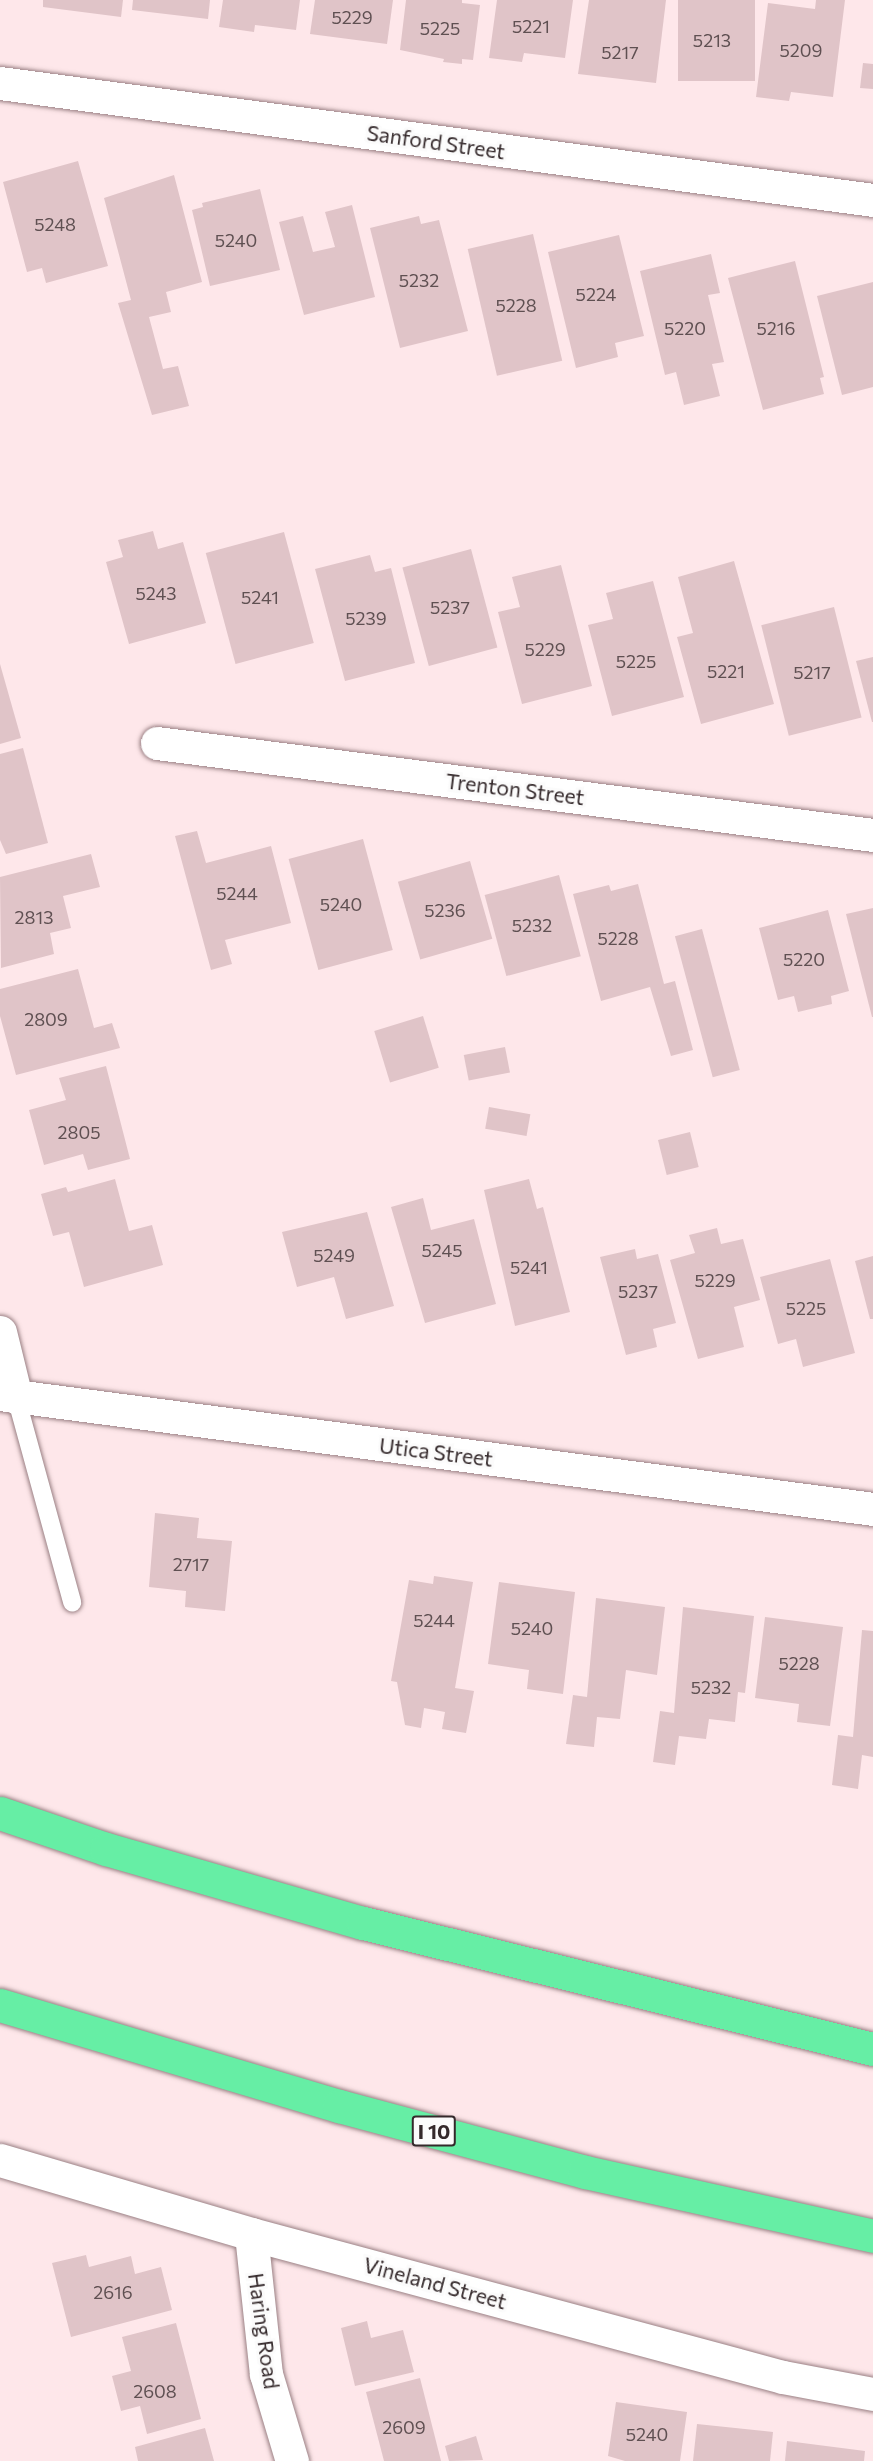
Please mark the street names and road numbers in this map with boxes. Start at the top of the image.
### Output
street label: Sanford Street [365,120,507,164]
street label: Trenton Street [444,768,586,810]
street label: Utica Street [378,1433,494,1471]
road number: I 10 [412,2114,456,2148]
street label: Vineland Street [361,2252,509,2314]
street label: Haring Road [243,2271,285,2391]

